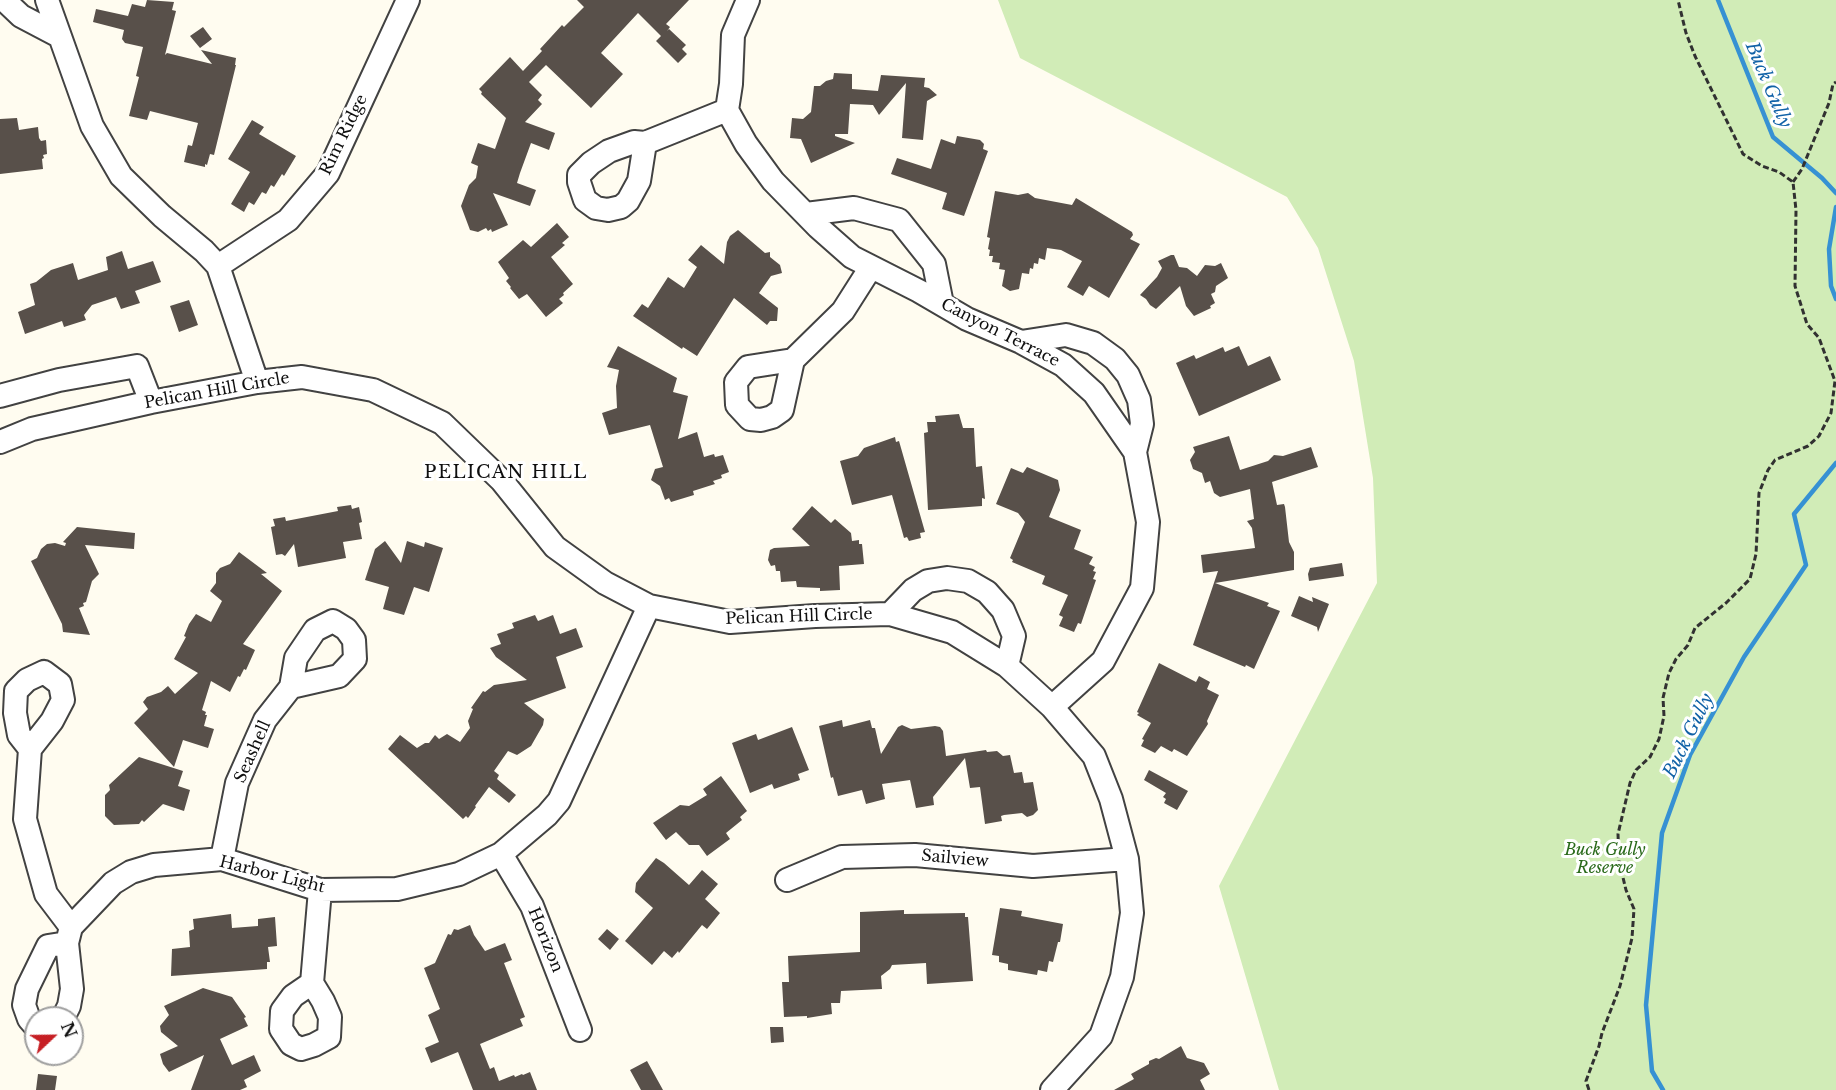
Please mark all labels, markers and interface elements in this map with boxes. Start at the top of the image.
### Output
water label: Buck Gully [1740,39,1796,131]
street label: Rim Ridge [316,92,372,178]
street label: Canyon Terrace [937,295,1063,371]
street label: Pelican Hill Circle [143,369,291,413]
district label: PELICAN HILL [424,462,588,484]
street label: Pelican Hill Circle [725,605,873,629]
water label: Buck Gully [1659,690,1719,782]
street label: Seashell [231,718,275,786]
park label: Buck Gully Reserve [1564,840,1646,878]
street label: Sailview [921,846,989,872]
street label: Harbor Light [217,853,327,897]
street label: Horizon [523,905,567,975]
north arrow [24,1006,84,1066]
text: N [57,1019,81,1041]

